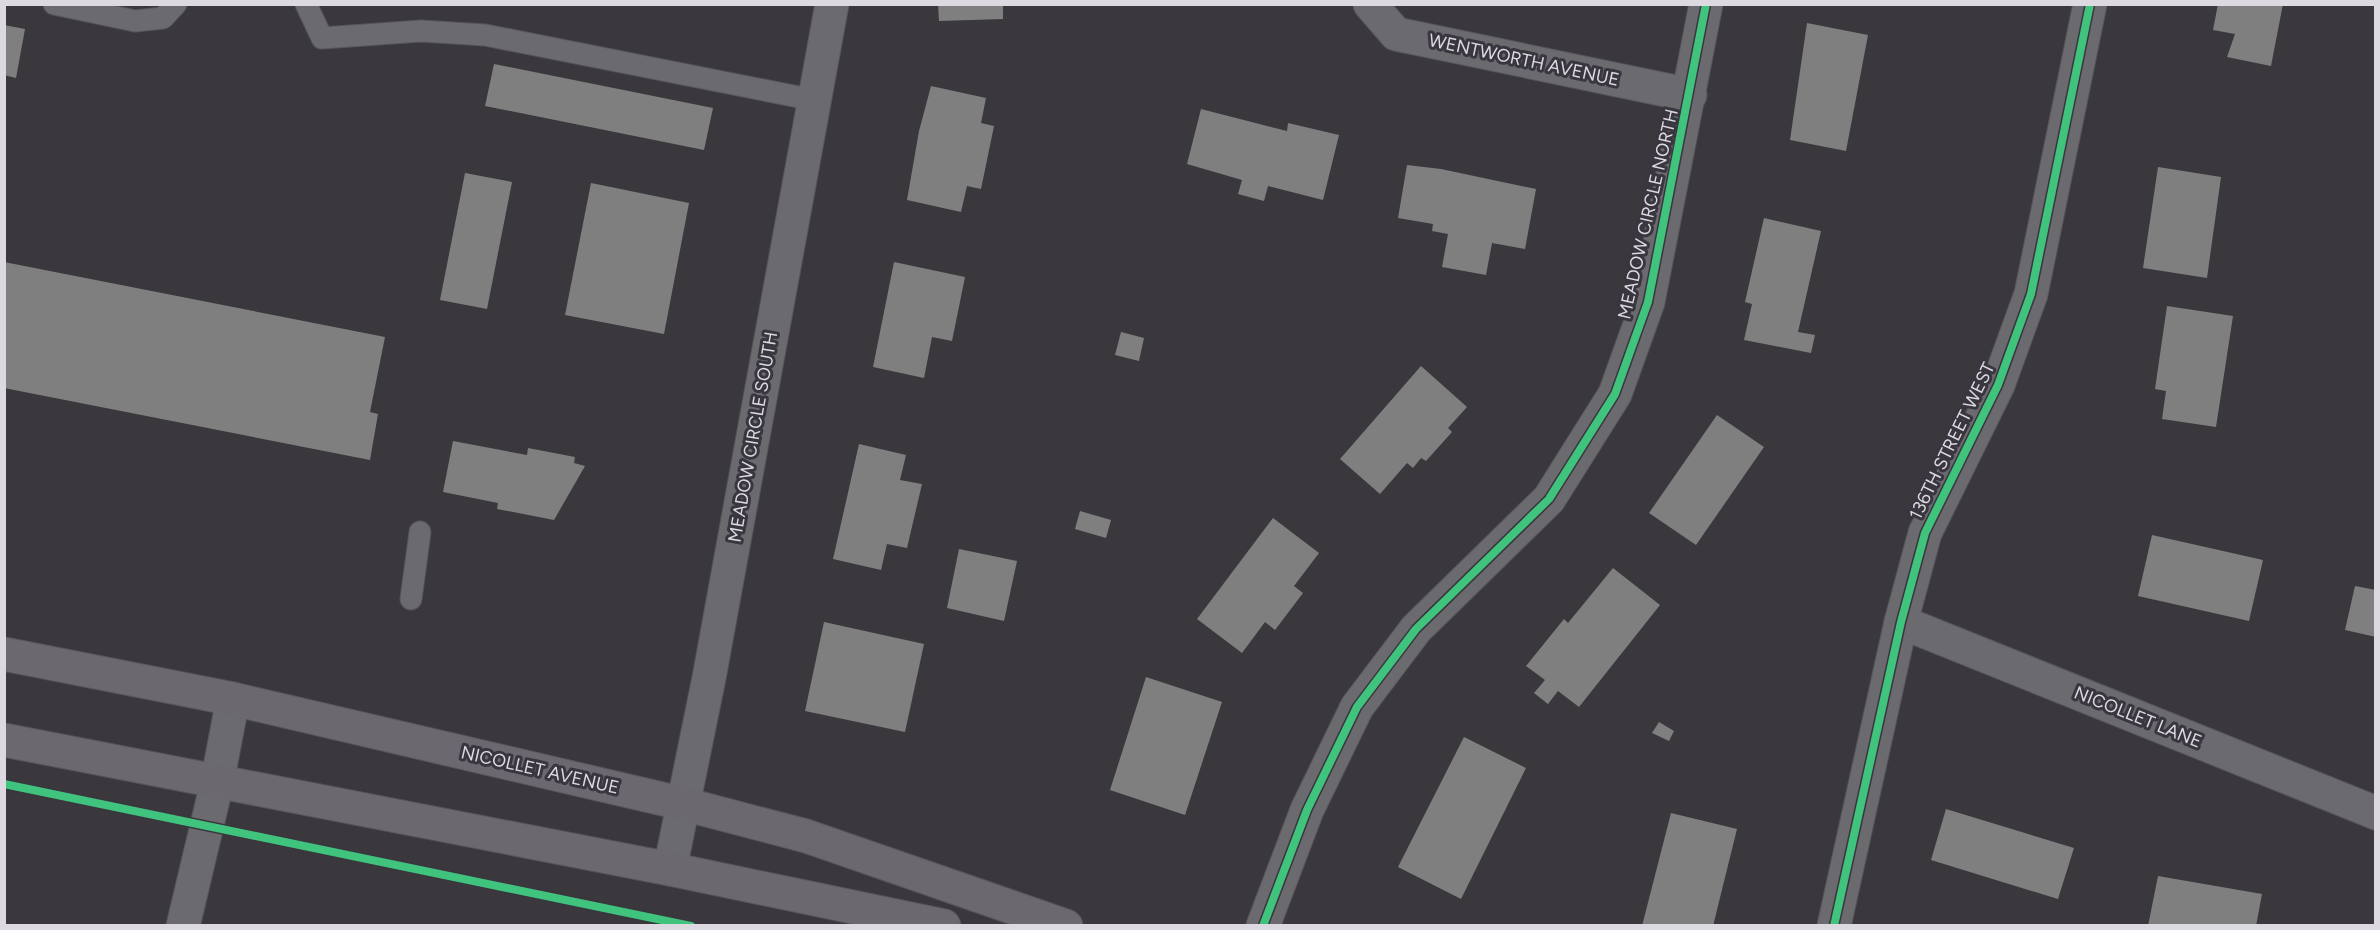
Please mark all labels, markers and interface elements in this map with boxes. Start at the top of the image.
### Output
street label: WENTWORTH AVENUE [1427,29,1621,91]
street label: MEADOW CIRCLE NORTH [1613,107,1683,321]
street label: MEADOW CIRCLE SOUTH [724,330,782,544]
street label: 136TH STREET WEST [1904,359,2000,523]
street label: NICOLLET LANE [2071,681,2205,753]
street label: NICOLLET AVENUE [459,741,621,799]

